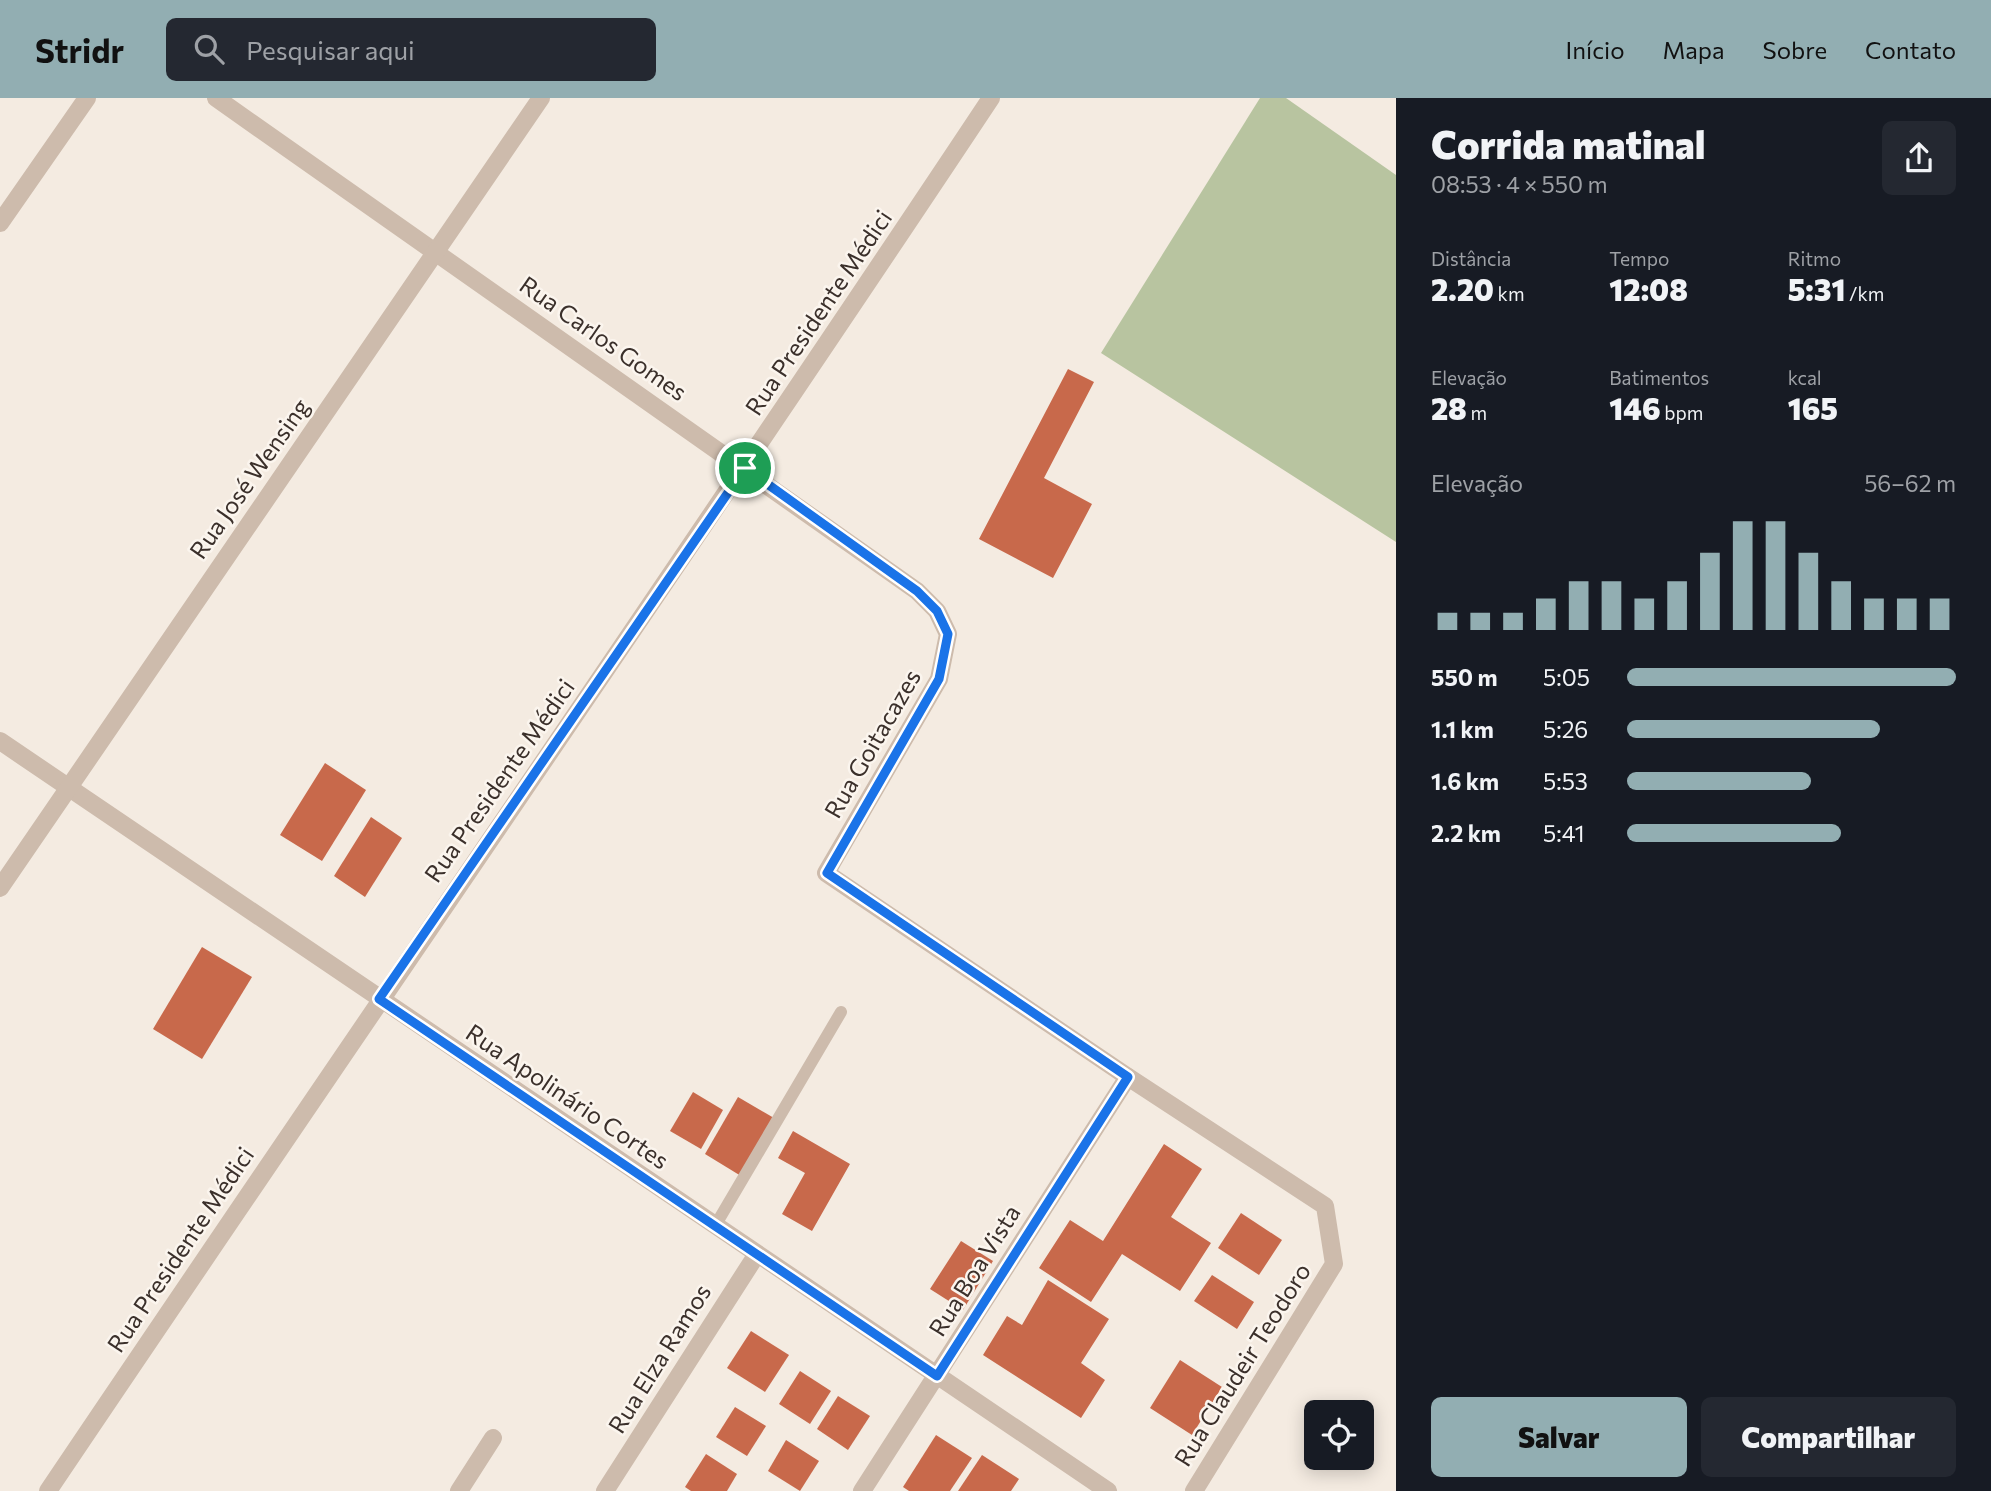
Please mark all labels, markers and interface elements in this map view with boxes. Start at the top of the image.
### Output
search box [166,18,656,81]
text: Stridr [35,29,124,70]
icon: search [190,30,228,68]
text: Pesquisar aqui [246,34,415,65]
text: Início [1566,35,1625,64]
text: Mapa [1663,35,1725,64]
text: Sobre [1763,35,1827,64]
text: Contato [1865,35,1956,64]
text: Corrida matinal [1431,120,1706,167]
button: share [1882,121,1956,195]
text: 08:53 · 4 × 550 m [1431,170,1608,198]
street label: Rua Presidente Médici [738,204,897,420]
text: Distância [1431,247,1511,270]
text: Tempo [1609,247,1669,270]
text: Ritmo [1788,247,1841,270]
street label: Rua Carlos Gomes [515,269,693,406]
text: 2.20 [1431,270,1494,307]
text: 12:08 [1609,270,1688,307]
text: 5:31 [1788,270,1845,307]
text: km [1494,282,1524,305]
text: /km [1845,282,1884,305]
text: Elevação [1431,366,1507,389]
text: Batimentos [1609,366,1709,389]
text: kcal [1788,366,1822,389]
text: 28 [1431,389,1467,426]
text: 146 [1609,389,1661,426]
text: 165 [1788,389,1838,426]
street label: Rua José Wensing [183,392,315,564]
text: m [1467,401,1487,424]
text: bpm [1661,401,1703,424]
pin [715,438,775,498]
icon: arrive [726,449,764,487]
text: Elevação [1431,469,1523,497]
text: 56–62 m [1864,469,1956,497]
text: 550 m [1431,663,1498,691]
text: 5:05 [1543,663,1590,691]
street label: Rua Goitacazes [817,664,926,823]
street label: Rua Presidente Médici [418,673,580,887]
text: 1.1 km [1431,715,1494,743]
text: 5:26 [1543,715,1588,743]
text: 1.6 km [1431,767,1499,795]
text: 5:53 [1543,767,1588,795]
text: 2.2 km [1431,819,1501,847]
text: 5:41 [1543,819,1585,847]
street label: Rua Apolinário Cortes [461,1017,675,1174]
street label: Rua Presidente Médici [100,1141,259,1357]
street label: Rua Boa Vista [922,1199,1026,1341]
street label: Rua Claudeir Teodoro [1167,1257,1316,1471]
street label: Rua Elza Ramos [601,1278,716,1438]
button: Salvar [1431,1397,1687,1477]
button: Compartilhar [1701,1397,1956,1477]
map controls [1304,1400,1374,1470]
button: locate [1304,1400,1374,1470]

